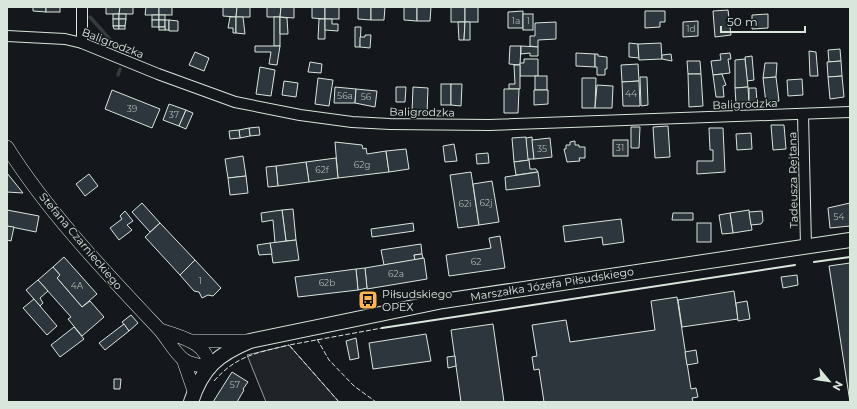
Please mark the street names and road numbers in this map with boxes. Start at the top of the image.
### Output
street label: Baligrodzka [80,25,146,61]
street label: Baligrodzka [712,96,778,112]
street label: Baligrodzka [389,104,455,120]
street label: Tadeusza Rejtana [785,132,801,228]
street label: Stefana Czarnieckiego [36,190,126,292]
street label: Marszałka Józefa Piłsudskiego [469,264,635,304]

